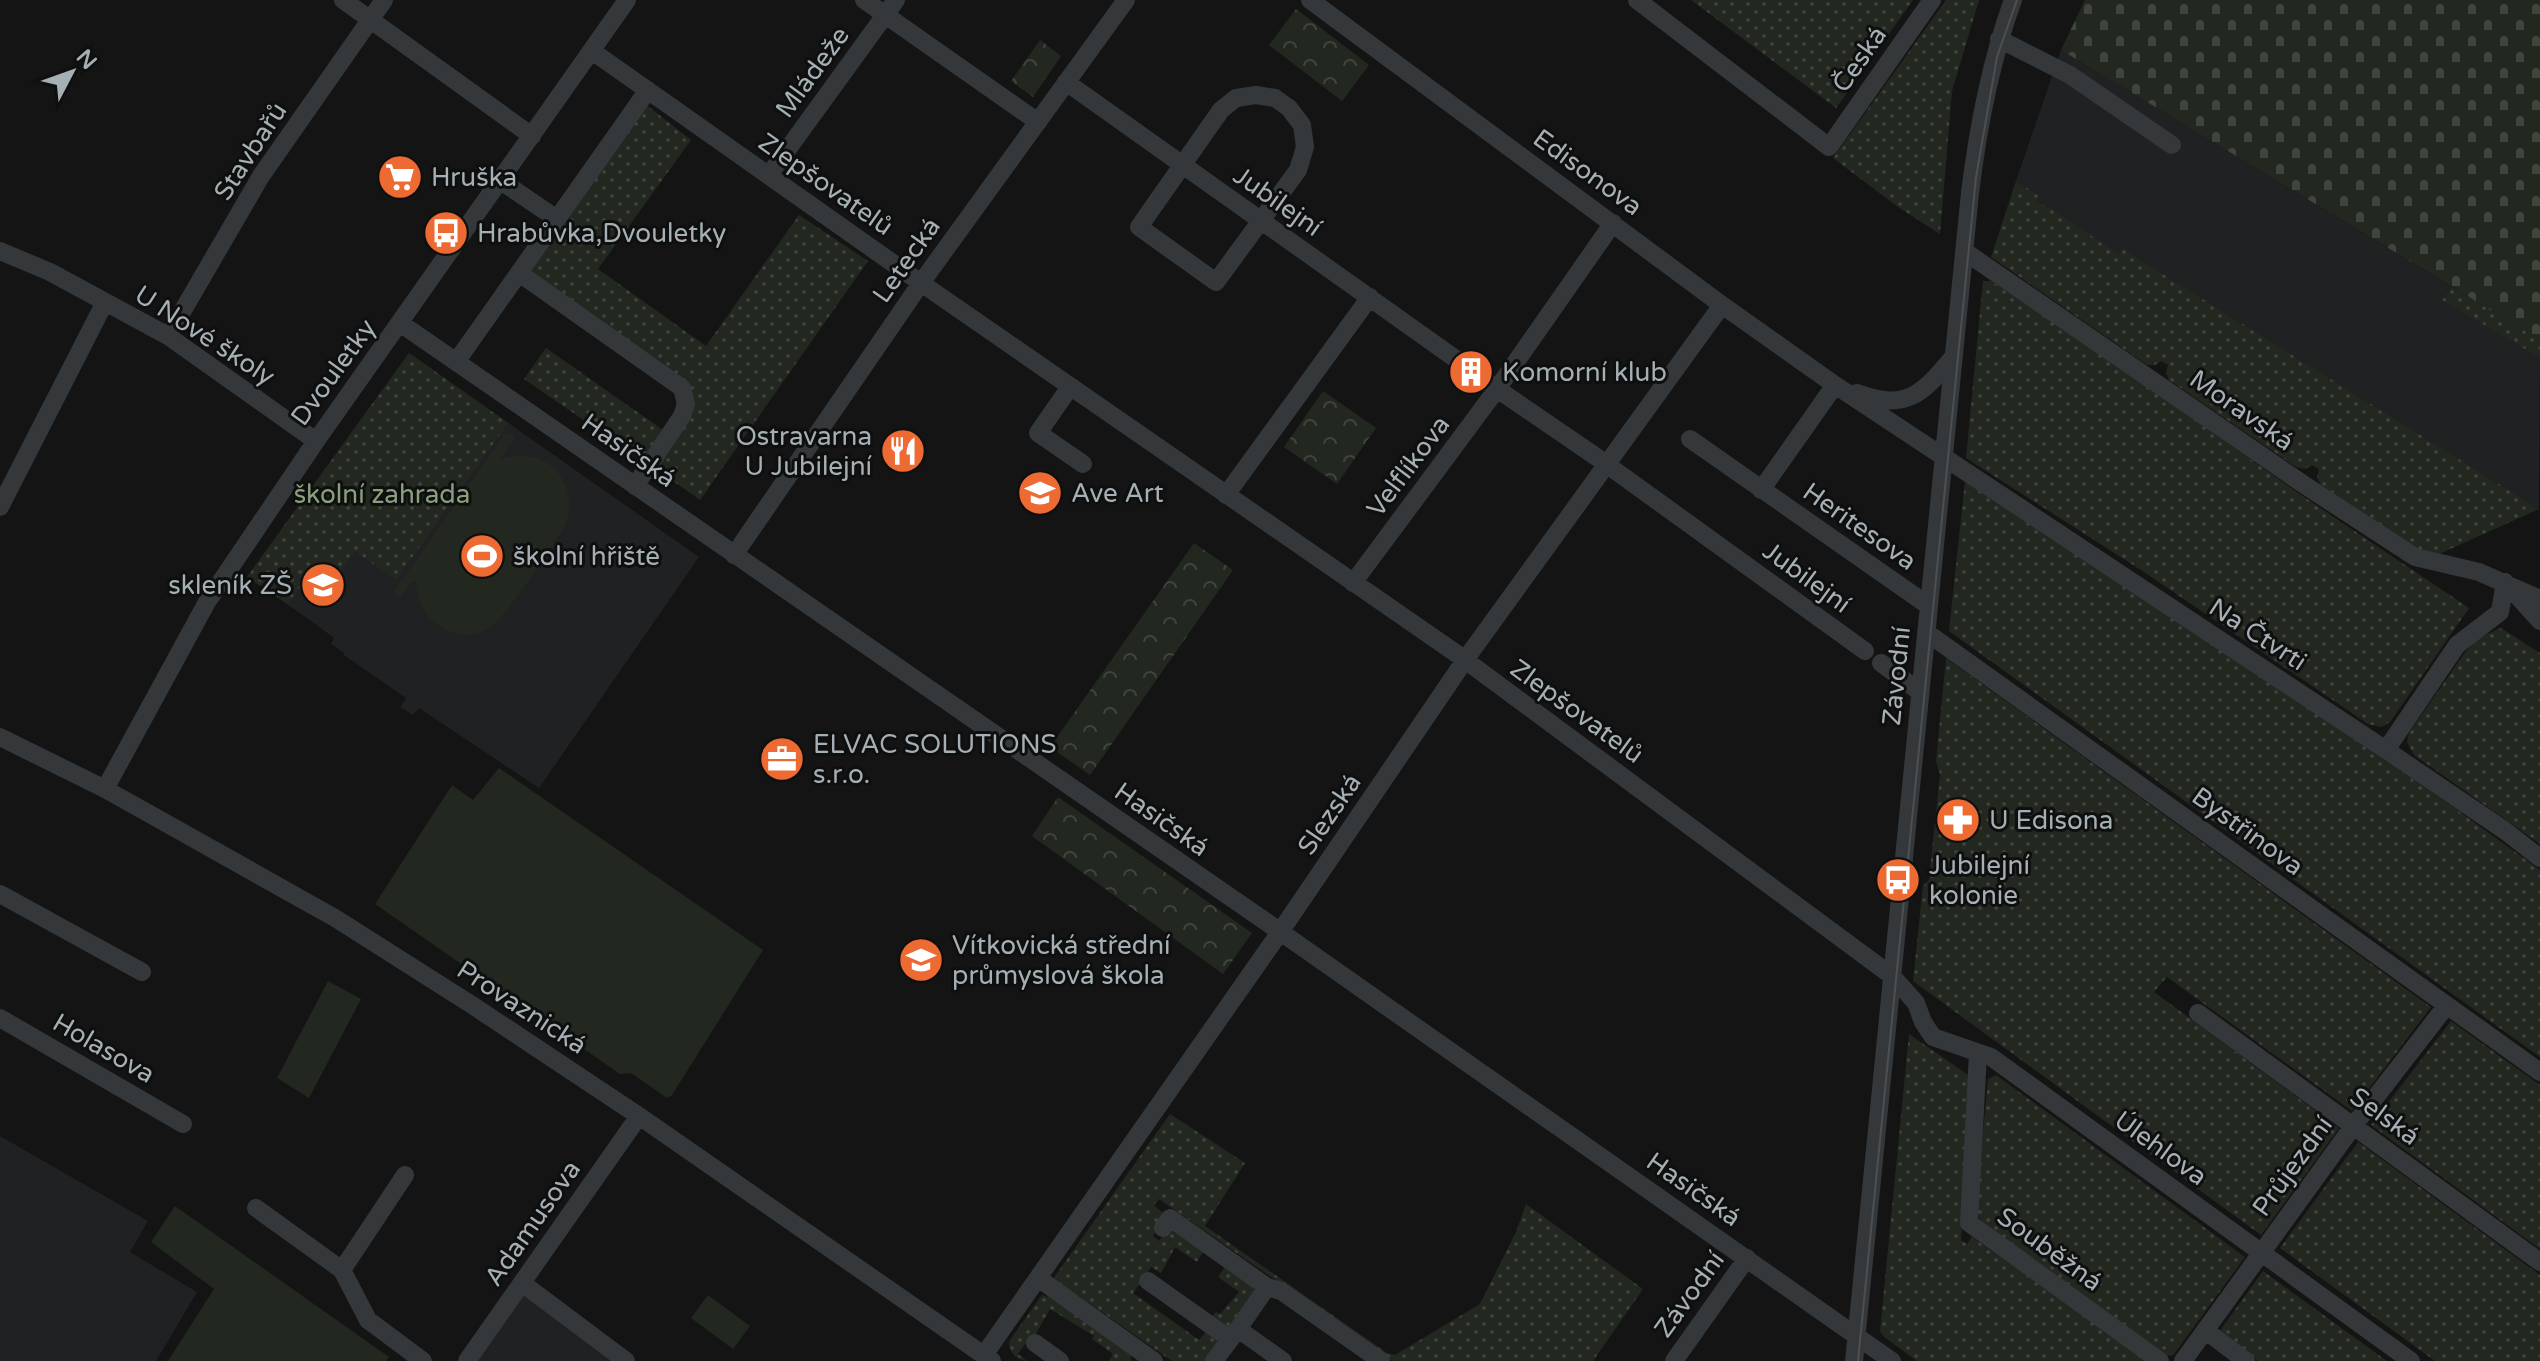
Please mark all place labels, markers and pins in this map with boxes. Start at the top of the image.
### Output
supermarket icon: Hruška [376,153,424,201]
place label: Hruška [431,162,517,193]
bus stop icon: Hrabůvka,Dvouletky [422,209,470,257]
place label: Hrabůvka,Dvouletky [477,218,726,249]
building icon: Komorní klub [1447,348,1495,396]
place label: Komorní klub [1502,357,1667,388]
place label: Ostravarna U Jubilejní [736,421,872,482]
restaurant icon: Ostravarna U Jubilejní [879,427,927,475]
school or university icon: Ave Art [1016,469,1064,517]
place label: Ave Art [1071,478,1164,509]
sports icon: školní hřiště [458,532,506,580]
place label: školní hřiště [513,541,660,572]
school or university icon: skleník ZŠ [299,561,347,609]
place label: skleník ZŠ [168,570,292,601]
place label: ELVAC SOLUTIONS s.r.o. [813,729,1057,790]
office icon: ELVAC SOLUTIONS s.r.o. [758,735,806,783]
pharmacy icon: U Edisona [1934,796,1982,844]
place label: U Edisona [1989,805,2113,836]
place label: Jubilejní kolonie [1929,850,2030,911]
bus stop icon: Jubilejní kolonie [1874,856,1922,904]
place label: Vítkovická střední průmyslová škola [952,930,1170,991]
school or university icon: Vítkovická střední průmyslová škola [897,936,945,984]

